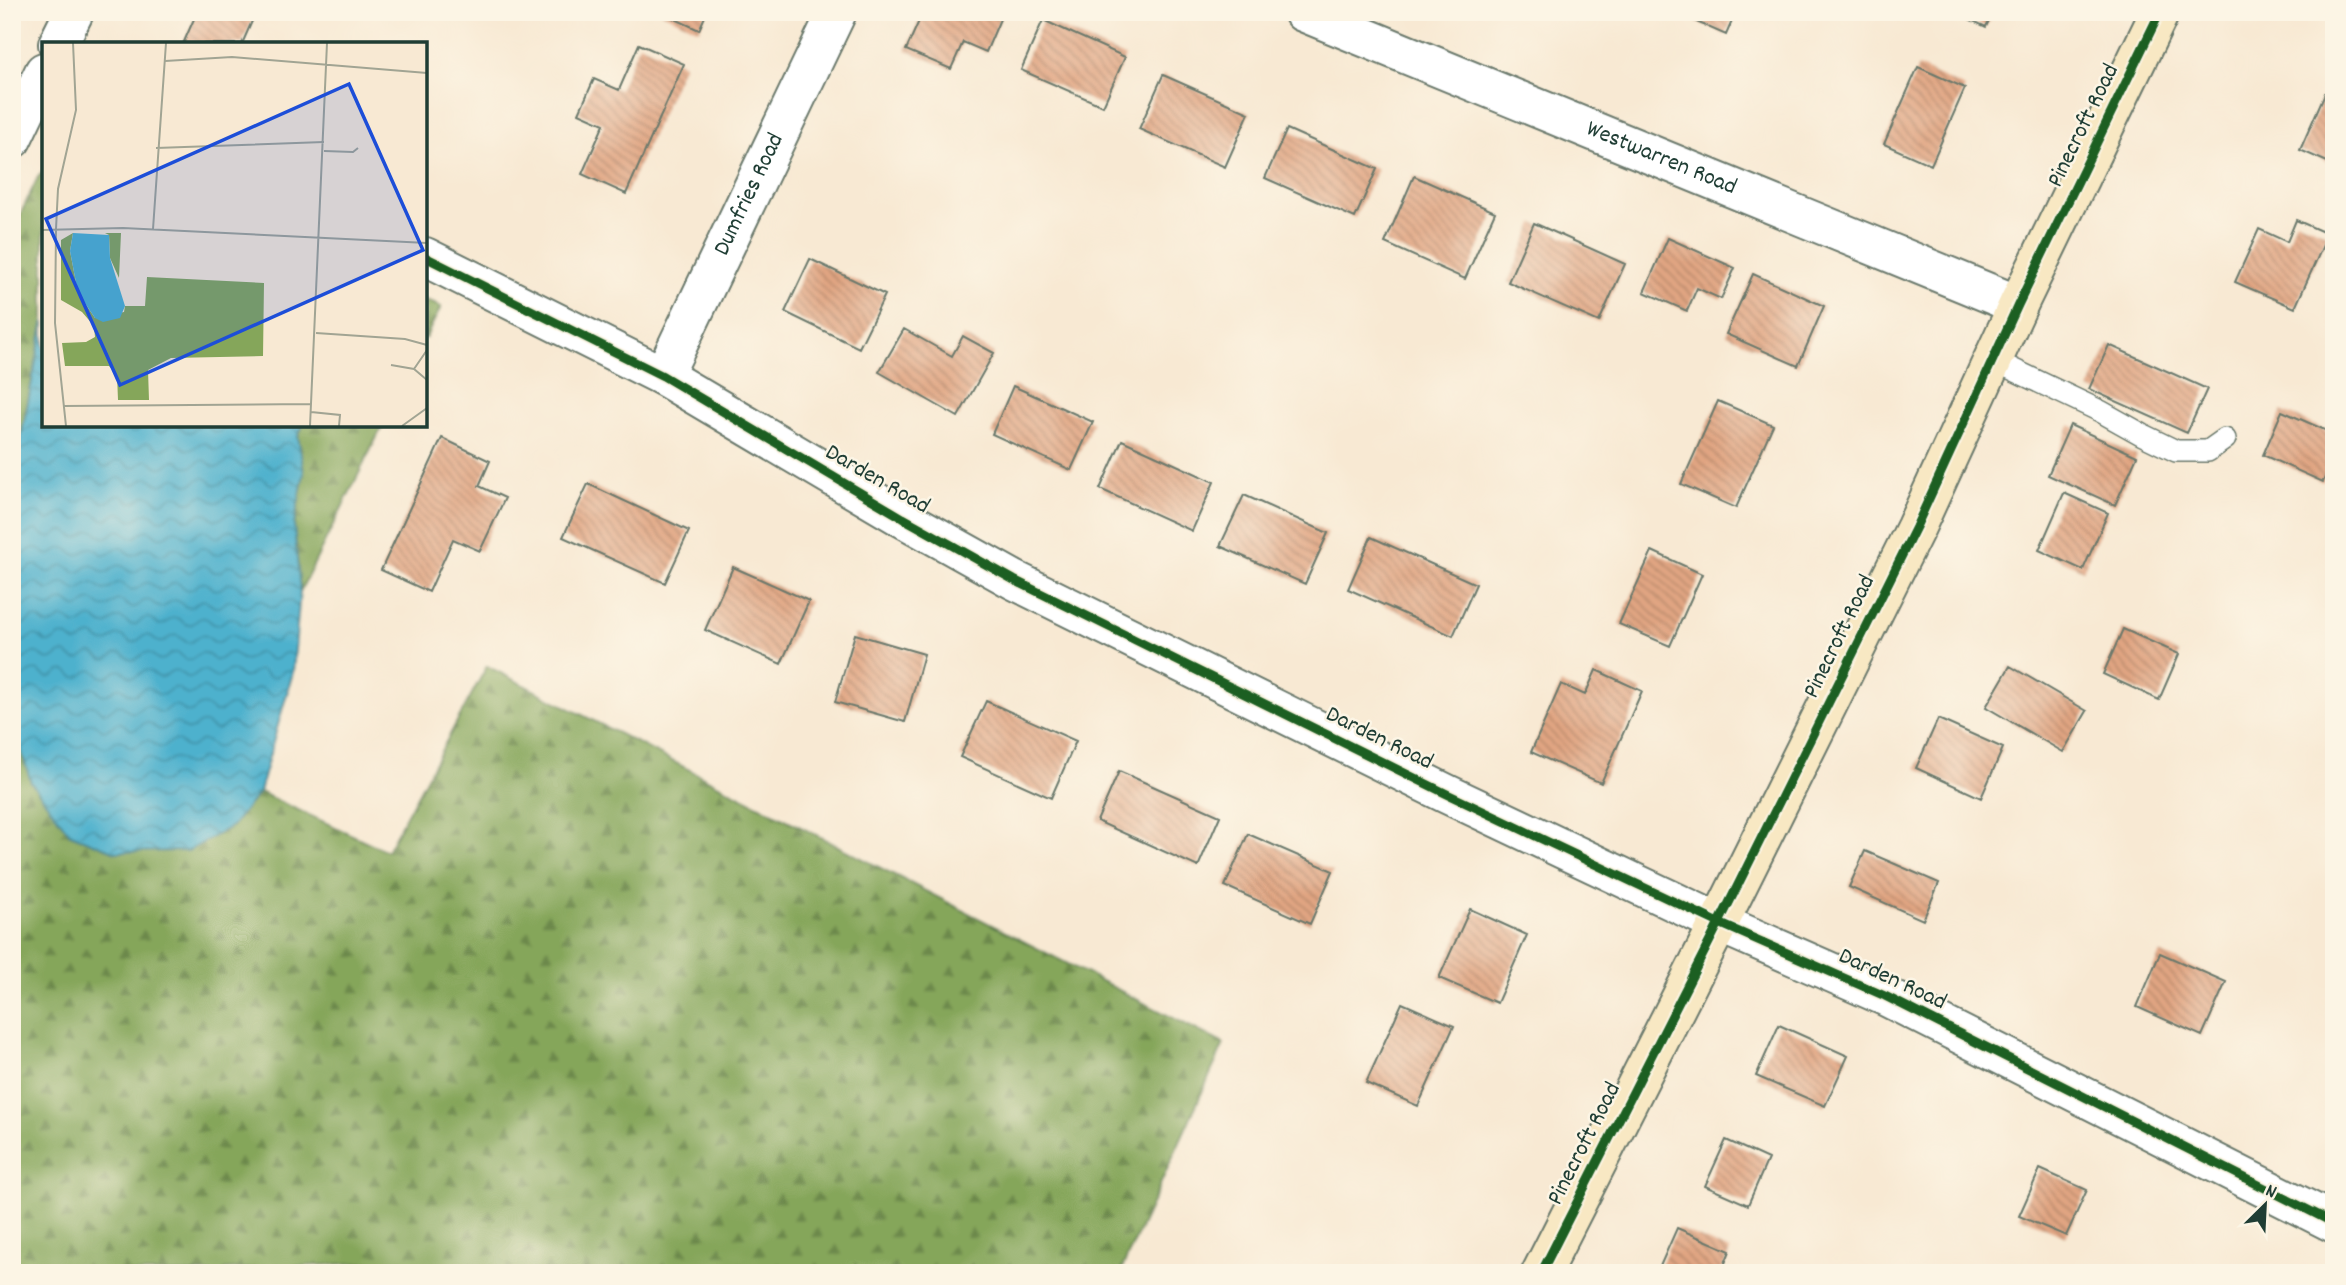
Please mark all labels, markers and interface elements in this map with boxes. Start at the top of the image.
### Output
inset map [42,42,427,427]
street label: Pinecroft Road [2039,58,2129,194]
street label: Westwarren Road [1581,113,1742,205]
street label: Dumfries Road [706,128,794,262]
street label: Darden Road [818,436,936,524]
street label: Pinecroft Road [1795,569,1885,705]
street label: Darden Road [1319,698,1439,780]
street label: Darden Road [1832,940,1952,1020]
street label: Pinecroft Road [1539,1077,1631,1211]
north arrow [2230,1170,2300,1240]
text: N [2261,1178,2280,1207]

